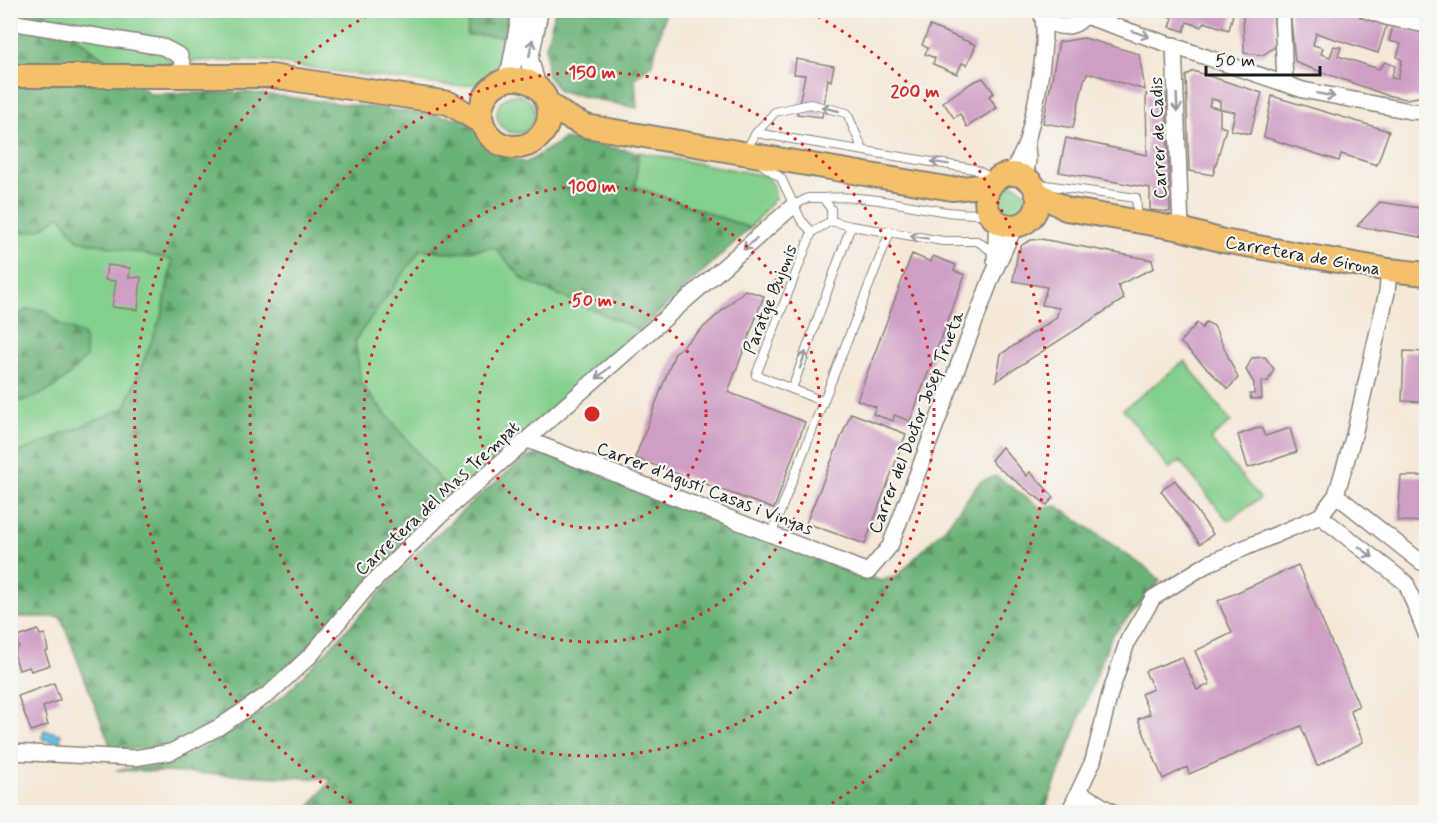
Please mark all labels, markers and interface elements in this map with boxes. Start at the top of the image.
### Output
one-way arrow [1131,29,1150,40]
one-way arrow [526,39,537,58]
scale bar [1206,39,1320,77]
text: 50 m [1215,49,1255,73]
text: 150 m [568,61,616,85]
street label: Carrer de Cadis [1145,76,1173,199]
text: 200 m [890,80,940,104]
one-way arrow [1316,90,1335,101]
one-way arrow [1171,93,1182,113]
one-way arrow [820,103,840,114]
one-way arrow [931,158,951,169]
text: 100 m [568,175,616,199]
one-way arrow [909,231,929,242]
street label: Carretera de Girona [1223,231,1382,281]
one-way arrow [742,237,758,251]
street label: Paratge Bujonis [738,241,804,358]
text: 50 m [572,289,612,313]
street label: Carrer del Doctor Josep Trueta [863,307,971,537]
one-way arrow [799,351,810,370]
one-way arrow [596,366,611,380]
centre of rings [582,404,602,424]
street label: Carretera del Mas Trempat [350,416,525,581]
street label: Carrer d'Agustí Casas i Vinyas [593,437,816,541]
one-way arrow [1358,545,1374,558]

